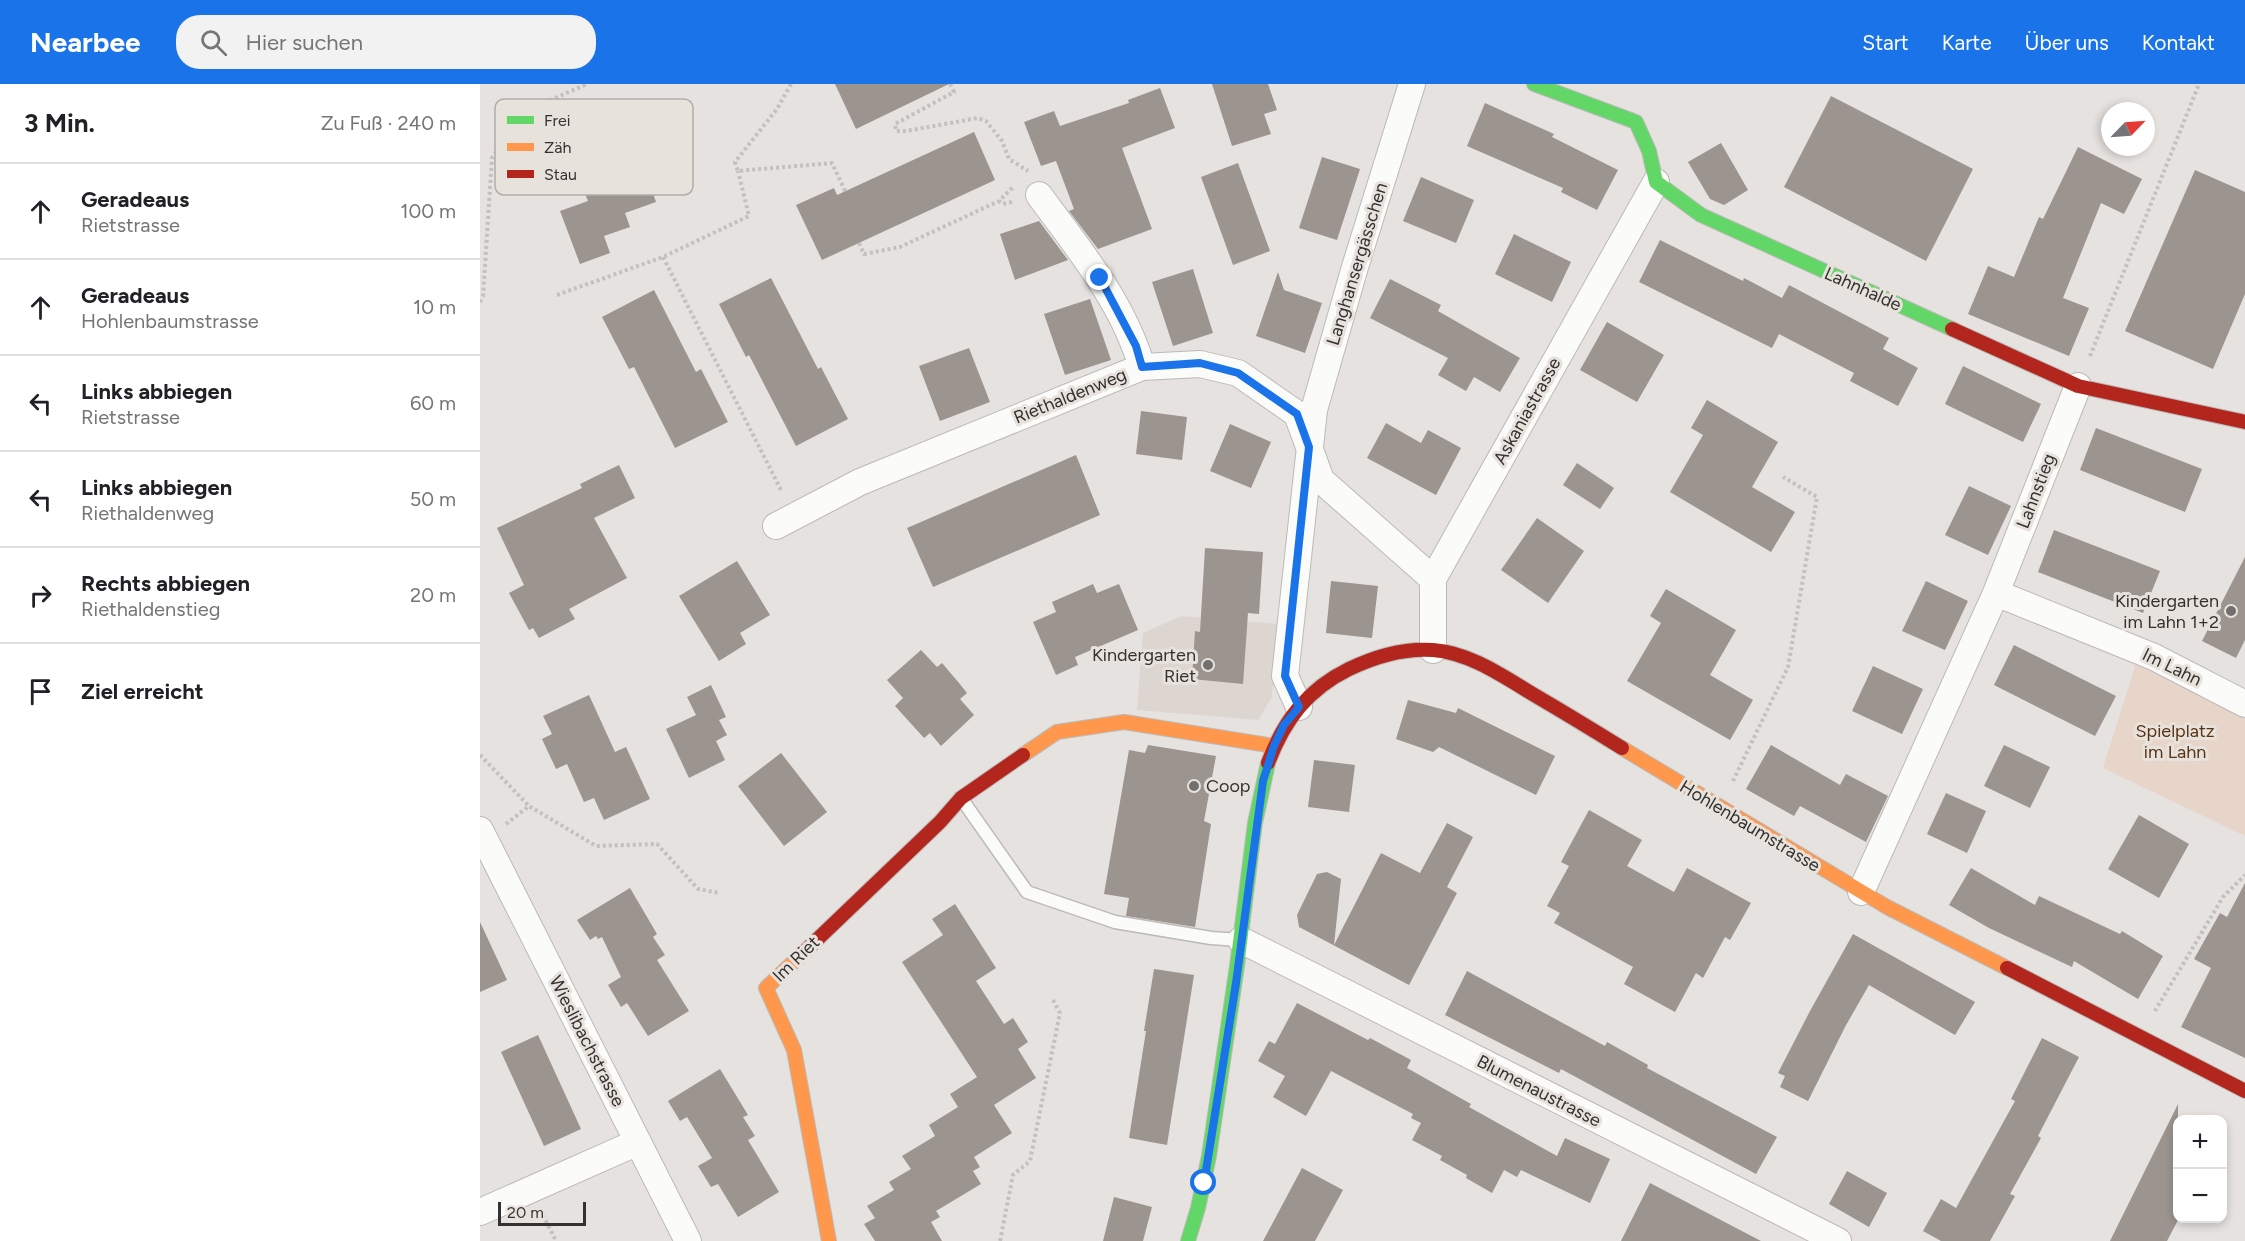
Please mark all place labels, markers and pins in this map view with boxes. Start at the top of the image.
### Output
place label: Kindergarten im Lahn 1+2 [2115,590,2219,633]
marker: Kindergarten im Lahn 1+2 [2224,604,2238,618]
place label: Kindergarten Riet [1092,644,1196,687]
marker: Kindergarten Riet [1201,658,1215,672]
place label: Coop [1206,775,1251,797]
marker: Coop [1187,779,1201,793]

